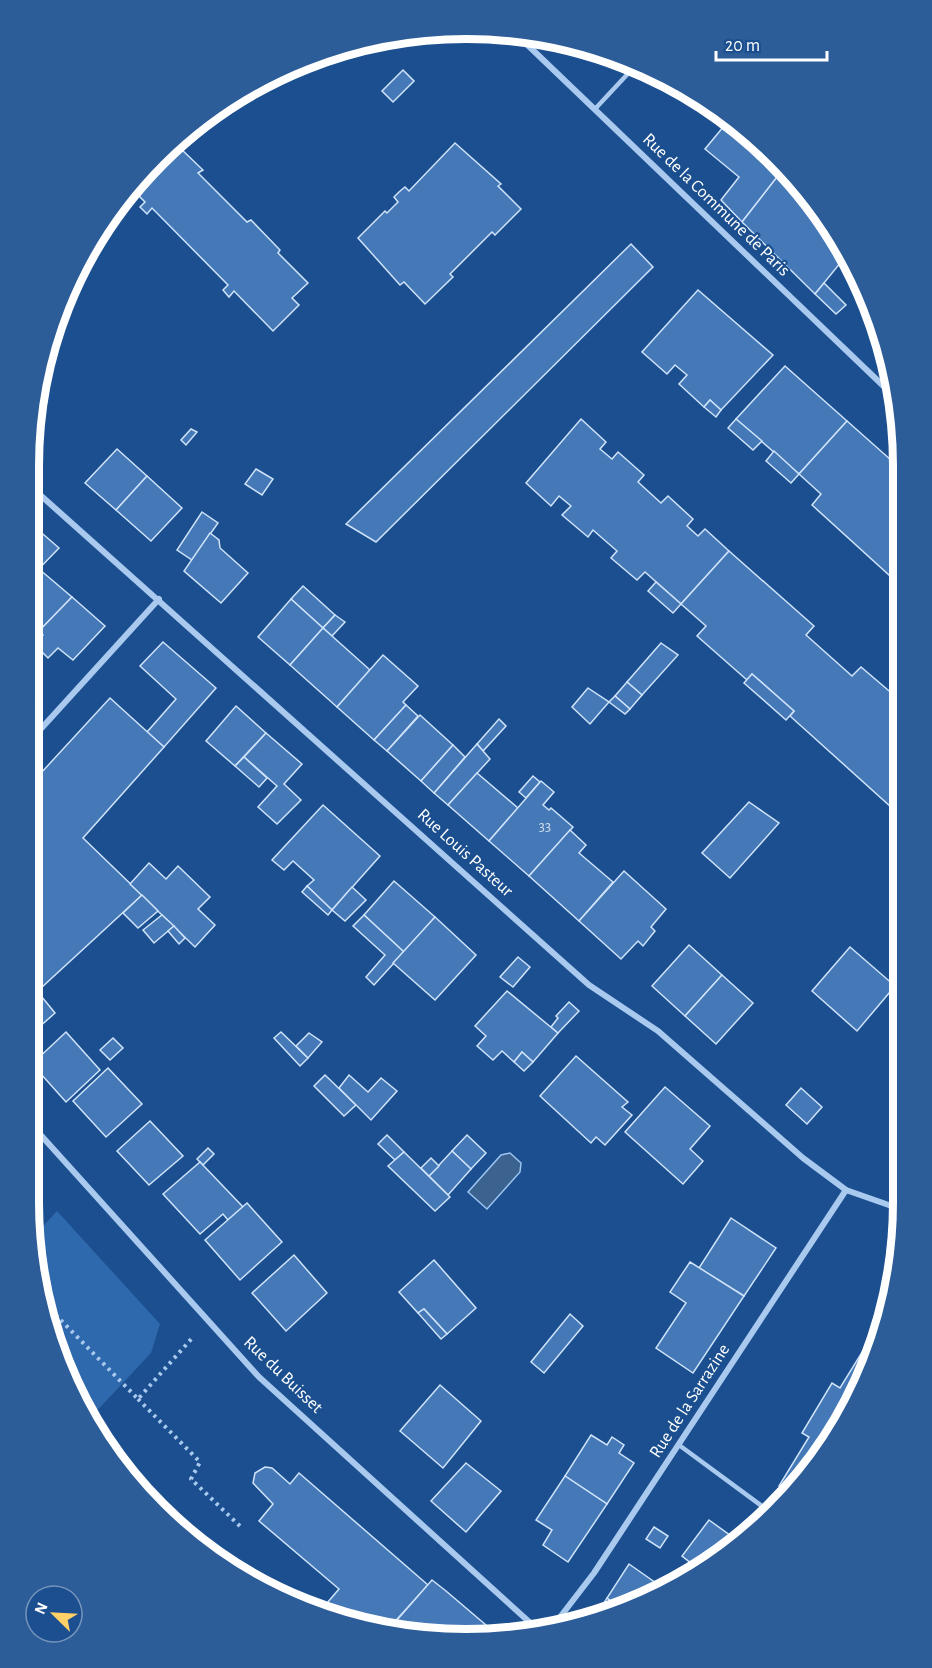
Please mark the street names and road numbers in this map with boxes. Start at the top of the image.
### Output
street label: Rue de la Commune de Paris [639,130,793,280]
street label: Rue Louis Pasteur [414,806,516,901]
street label: Rue du Buisset [240,1333,326,1417]
street label: Rue de la Sarrazine [647,1341,733,1461]

